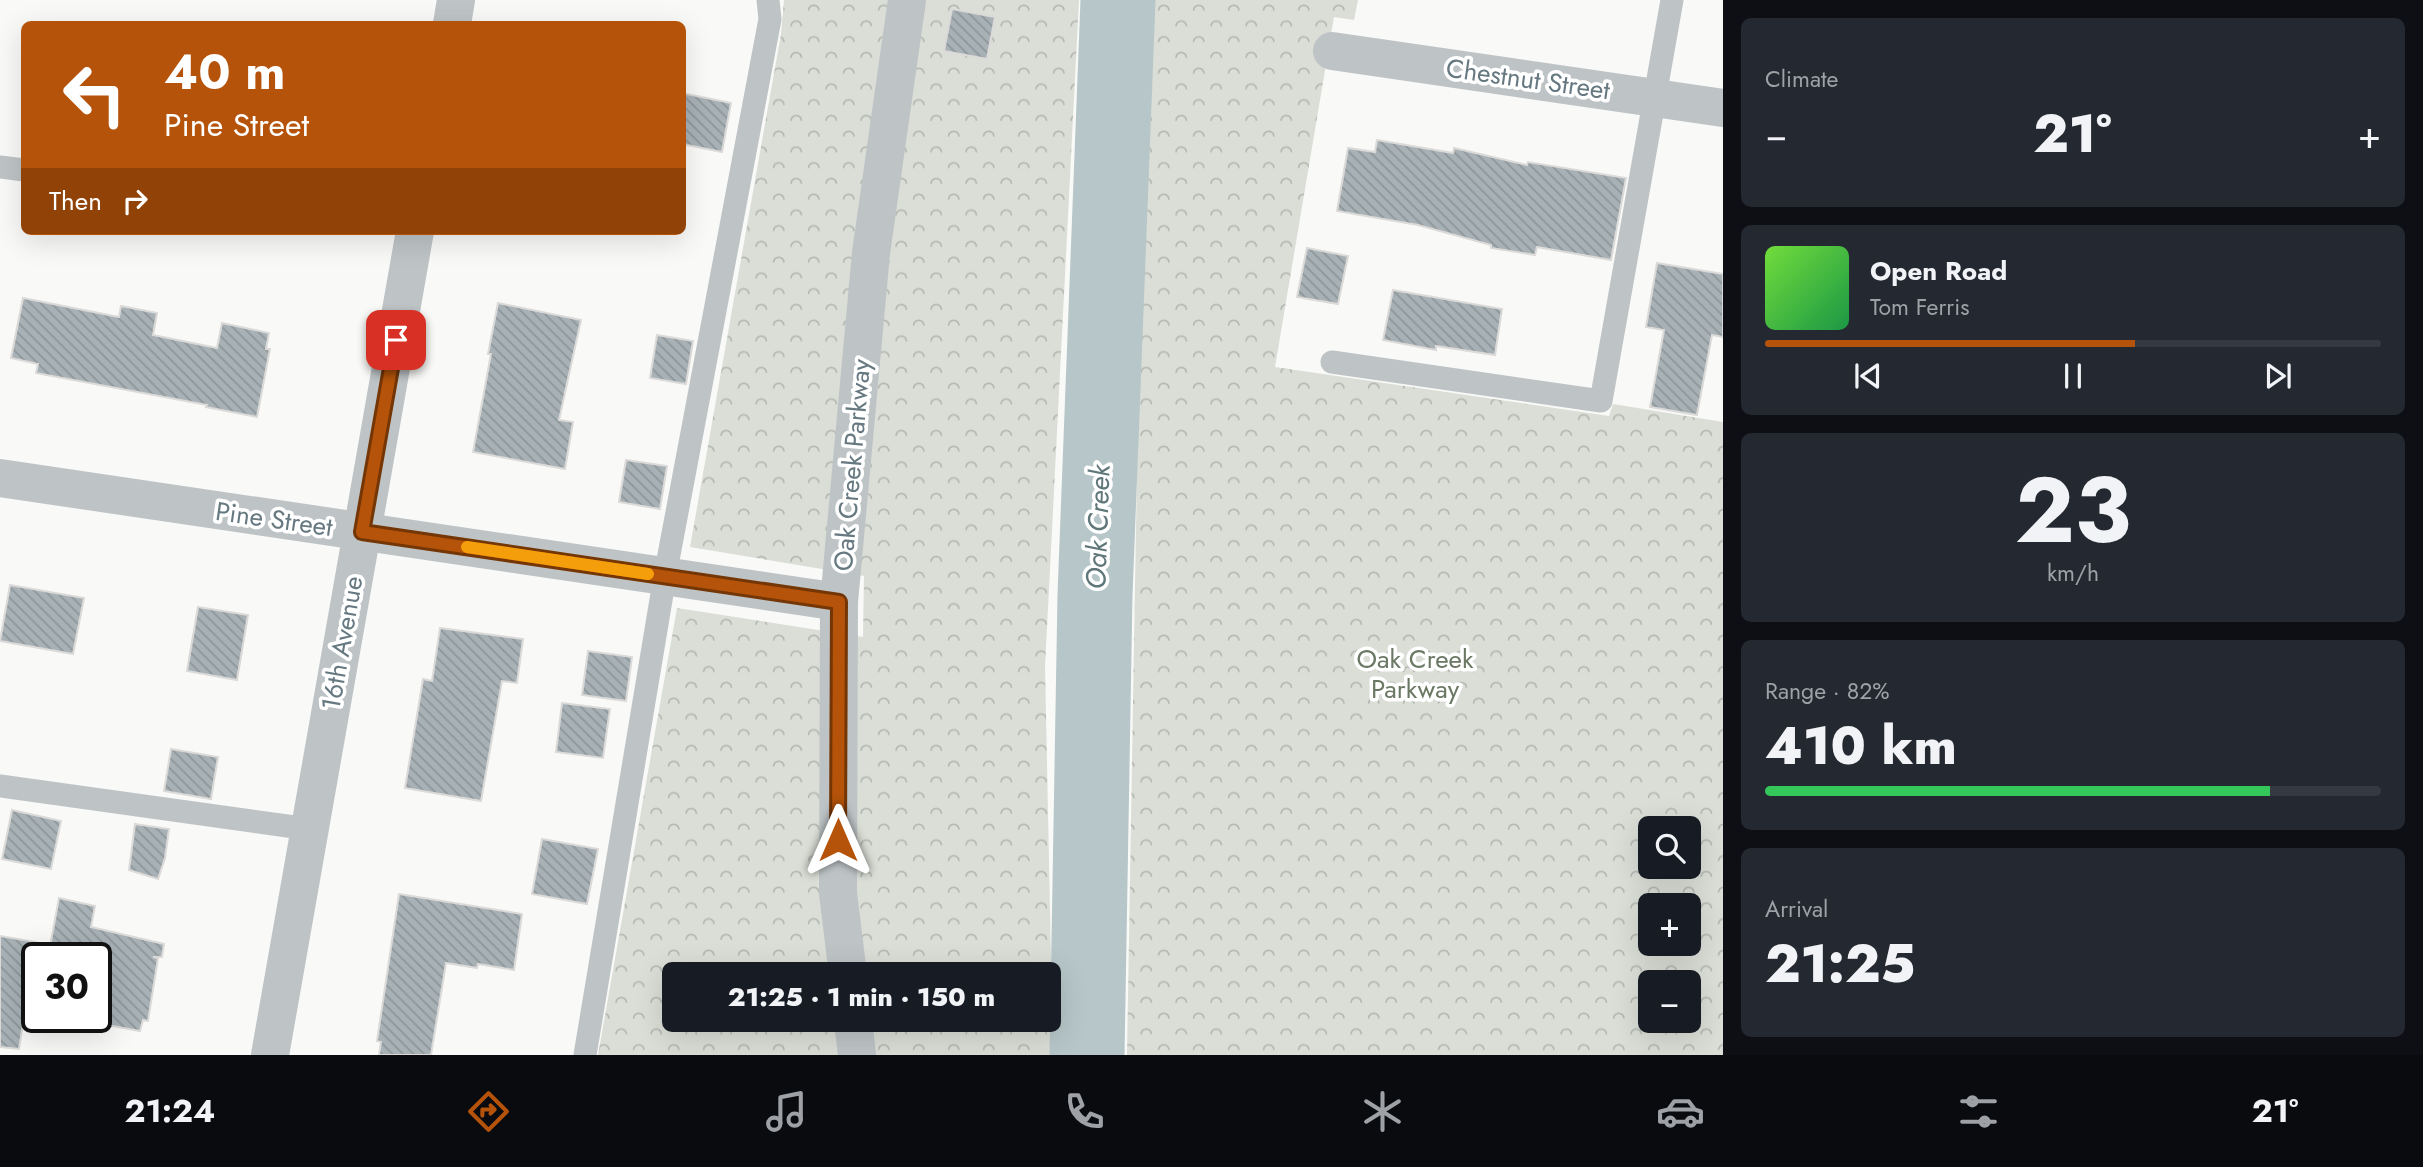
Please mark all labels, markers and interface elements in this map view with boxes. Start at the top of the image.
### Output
text: 40 m [164,37,286,107]
icon: left [49,49,140,140]
street label: Chestnut Street [1444,49,1613,109]
text: Climate [1765,62,1838,96]
text: 21° [2033,96,2112,172]
text: Pine Street [164,102,309,148]
text: − [1765,107,1787,162]
text: + [2358,107,2381,162]
text: Then [49,182,102,220]
icon: right [116,182,154,220]
text: Open Road [1870,252,2007,290]
text: Tom Ferris [1870,290,1969,324]
pin [366,310,426,370]
icon: arrive [377,321,415,359]
street label: Oak Creek Parkway [824,357,880,573]
icon: previous [1849,357,1887,395]
icon: pause [2054,357,2092,395]
icon: next [2259,357,2297,395]
text: 23 [2015,445,2131,576]
water label: Oak Creek [1075,463,1121,590]
street label: Pine Street [213,492,336,546]
text: km/h [2047,556,2099,590]
street label: 16th Avenue [312,573,372,713]
park label: Oak Creek Parkway [1357,640,1474,708]
text: Range · 82% [1765,674,1890,708]
text: 410 km [1765,708,1957,784]
position arrow [801,803,875,877]
map controls [1638,816,1701,1033]
button: search [1638,816,1701,879]
text: Arrival [1765,892,1828,926]
button: + [1638,893,1701,956]
text: 21:25 [1765,926,1915,1002]
speed limit sign: 30 [21,942,112,1033]
button: − [1638,970,1701,1033]
text: 21:25 · 1 min · 150 m [728,978,995,1016]
icon: directions [464,1087,513,1136]
icon: music [762,1087,811,1136]
icon: phone [1060,1087,1109,1136]
icon: climate [1358,1087,1407,1136]
icon: car [1656,1087,1705,1136]
icon: filters [1954,1087,2003,1136]
text: 21:24 [124,1088,215,1134]
text: 21° [2252,1088,2299,1134]

